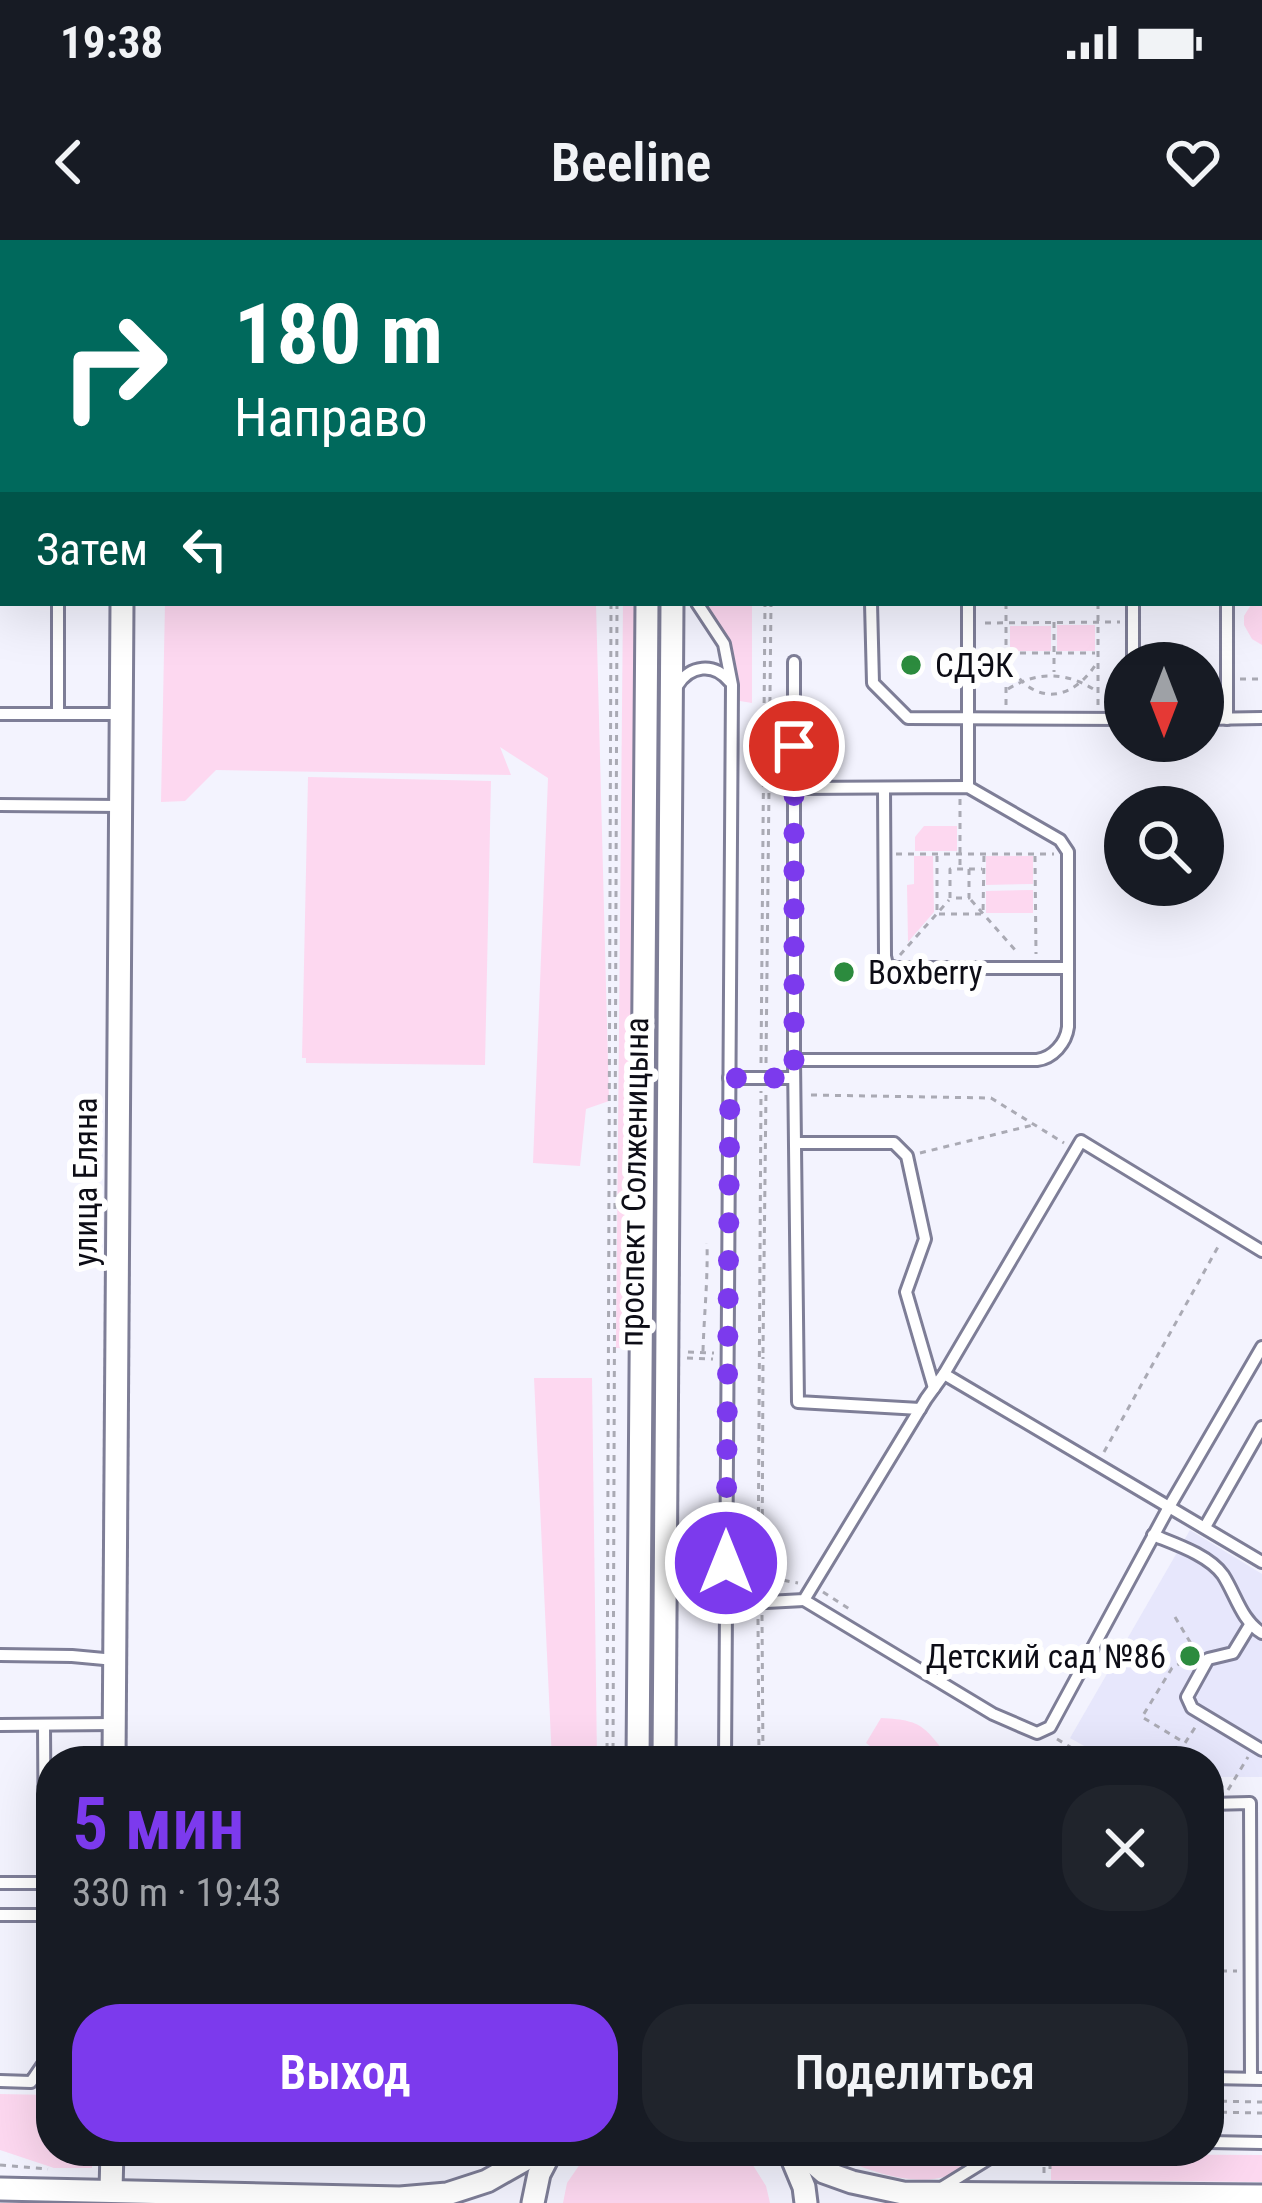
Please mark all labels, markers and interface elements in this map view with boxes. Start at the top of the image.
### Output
text: 19:38 [60,16,163,69]
icon: back [36,129,102,195]
icon: heart [1160,129,1226,195]
text: Beeline [551,131,711,194]
text: 180 m [234,285,443,384]
icon: right [36,288,192,444]
text: Направо [234,386,428,449]
icon: left [172,516,238,582]
text: Затем [36,523,148,576]
north arrow [1104,642,1224,762]
map controls [1104,642,1224,906]
place label: СДЭК [935,646,1014,685]
marker: СДЭК [898,652,924,678]
pin [743,695,845,797]
icon: arrive [761,713,827,779]
button: search [1104,786,1224,906]
place label: Boxberry [868,953,983,992]
marker: Boxberry [831,959,857,985]
street label: проспект Солженицына [612,1017,656,1347]
street label: улица Еляна [66,1097,105,1267]
position arrow [663,1500,789,1626]
place label: Детский сад №86 [926,1637,1166,1676]
marker: Детский сад №86 [1177,1643,1203,1669]
text: 5 мин [72,1782,245,1867]
button: close [1062,1785,1188,1911]
text: 330 m · 19:43 [72,1870,282,1916]
button: Выход [72,2004,618,2142]
button: Поделиться [642,2004,1188,2142]

